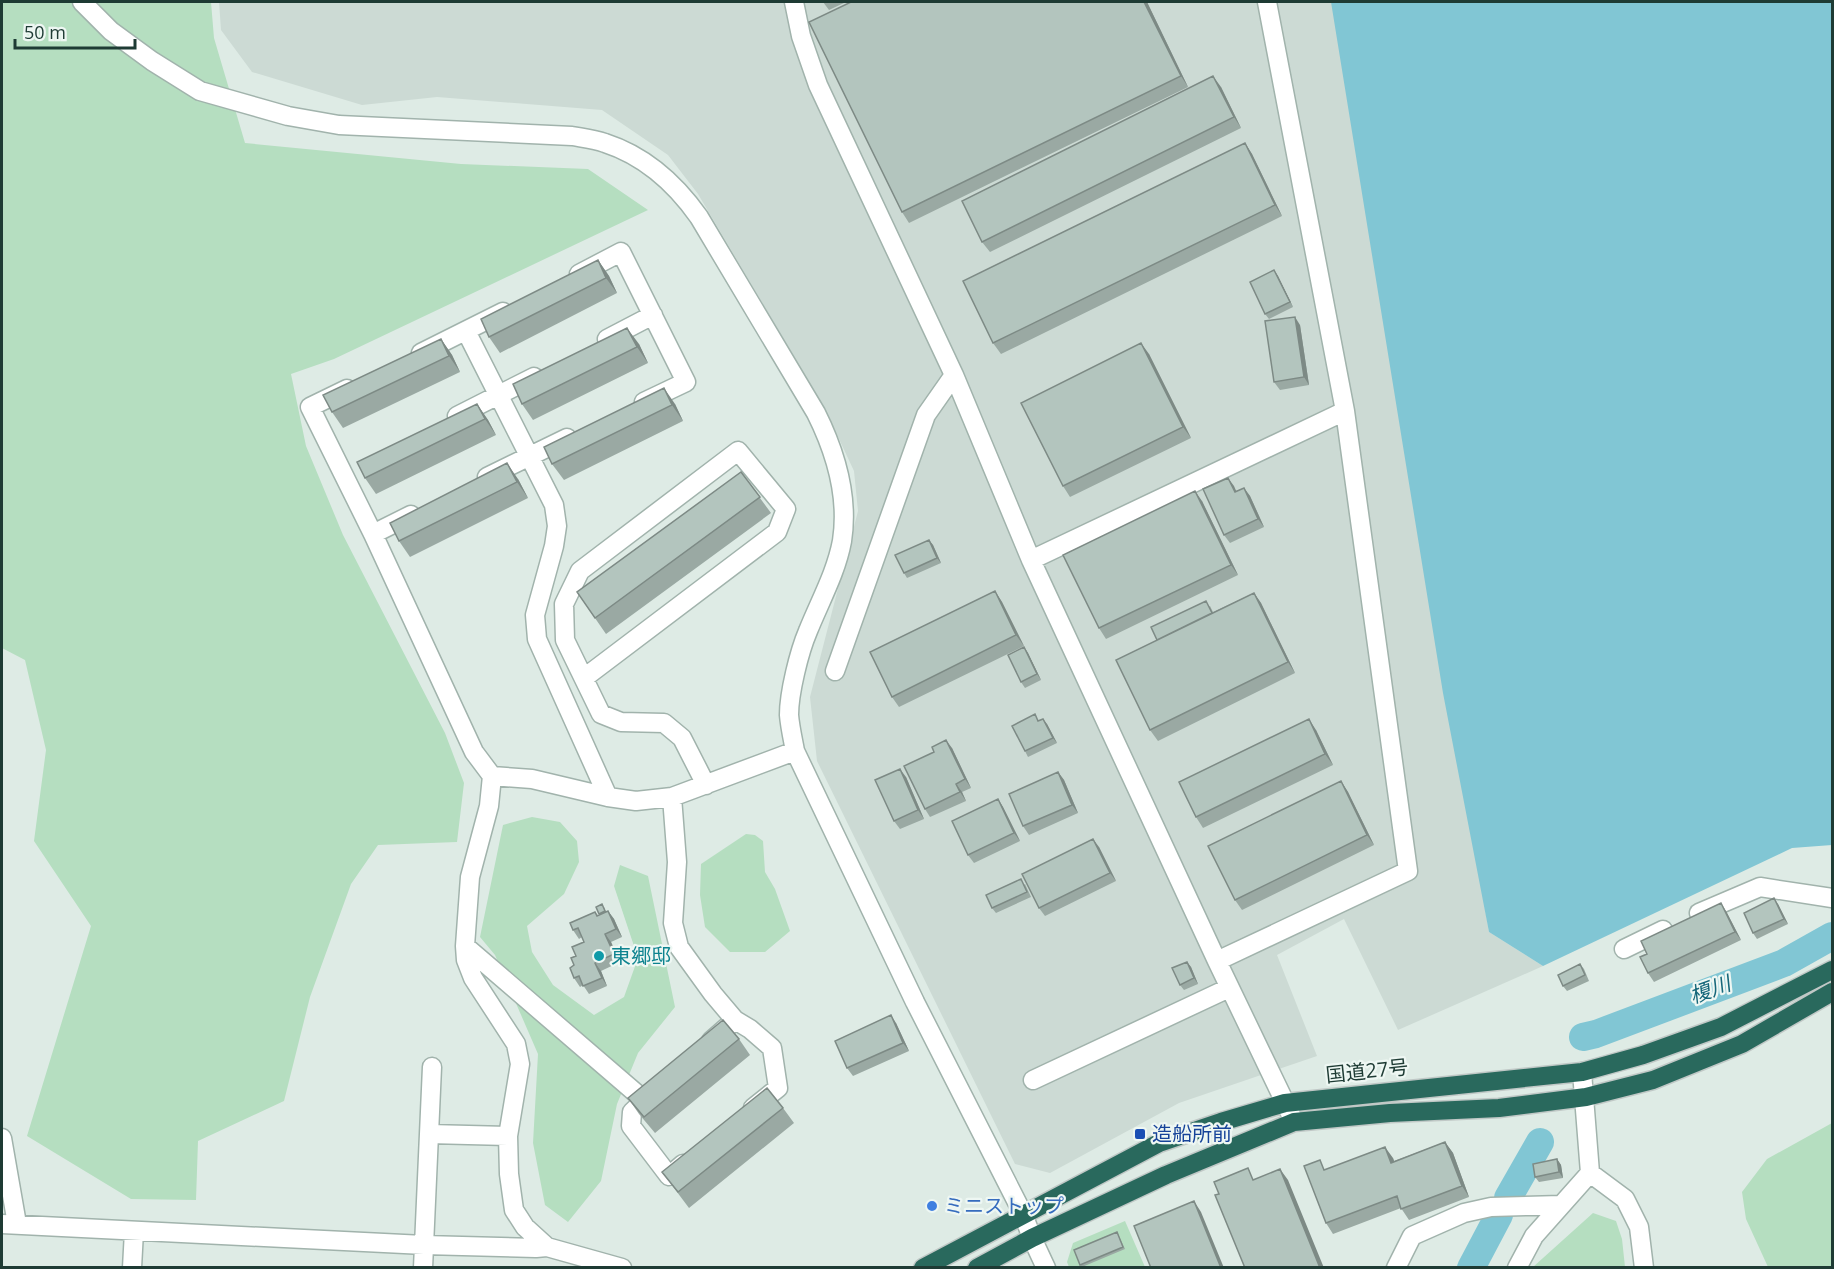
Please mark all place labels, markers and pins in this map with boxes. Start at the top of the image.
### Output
place label: 東郷邸 [611,942,671,969]
marker: 東郷邸 [592,949,606,963]
place label: 造船所前 [1152,1120,1232,1147]
marker: 造船所前 [1133,1127,1147,1141]
place label: ミニストップ [944,1192,1064,1219]
marker: ミニストップ [925,1199,939,1213]

